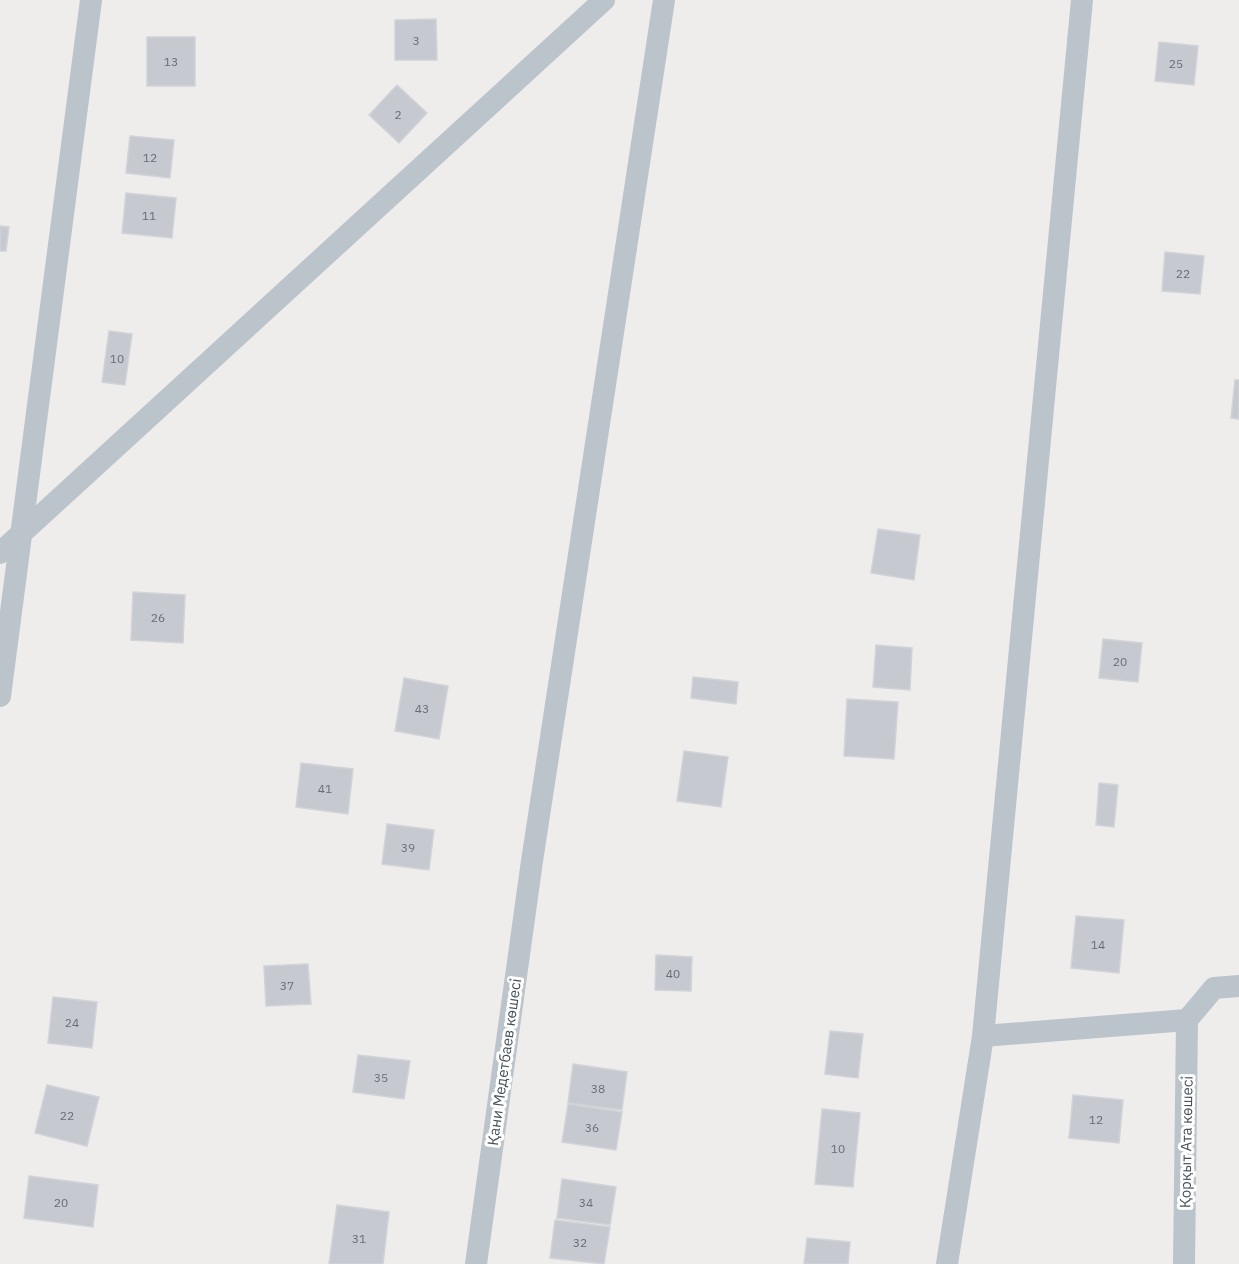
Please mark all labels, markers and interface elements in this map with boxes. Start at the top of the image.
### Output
house number: 3 [412,33,420,48]
house number: 13 [164,54,178,69]
house number: 25 [1169,56,1183,71]
house number: 2 [394,107,402,122]
house number: 12 [143,150,157,165]
house number: 11 [142,208,156,223]
house number: 22 [1176,266,1190,281]
house number: 10 [110,351,124,366]
house number: 26 [151,610,165,625]
house number: 20 [1113,654,1127,669]
house number: 43 [415,701,429,716]
house number: 41 [318,781,332,796]
house number: 39 [401,840,415,855]
house number: 14 [1091,937,1105,952]
house number: 40 [666,966,680,981]
street label: Қани Медетбаев көшесі [483,977,525,1147]
house number: 37 [280,978,294,993]
house number: 24 [65,1015,79,1030]
house number: 35 [374,1070,388,1085]
street label: Қорқыт Ата көшесі [1175,1076,1197,1208]
house number: 38 [591,1081,605,1096]
house number: 22 [60,1108,74,1123]
house number: 12 [1089,1112,1103,1127]
house number: 36 [585,1120,599,1135]
house number: 10 [831,1141,845,1156]
house number: 20 [54,1195,68,1210]
house number: 34 [579,1195,593,1210]
house number: 31 [352,1231,366,1246]
house number: 32 [573,1235,587,1250]

